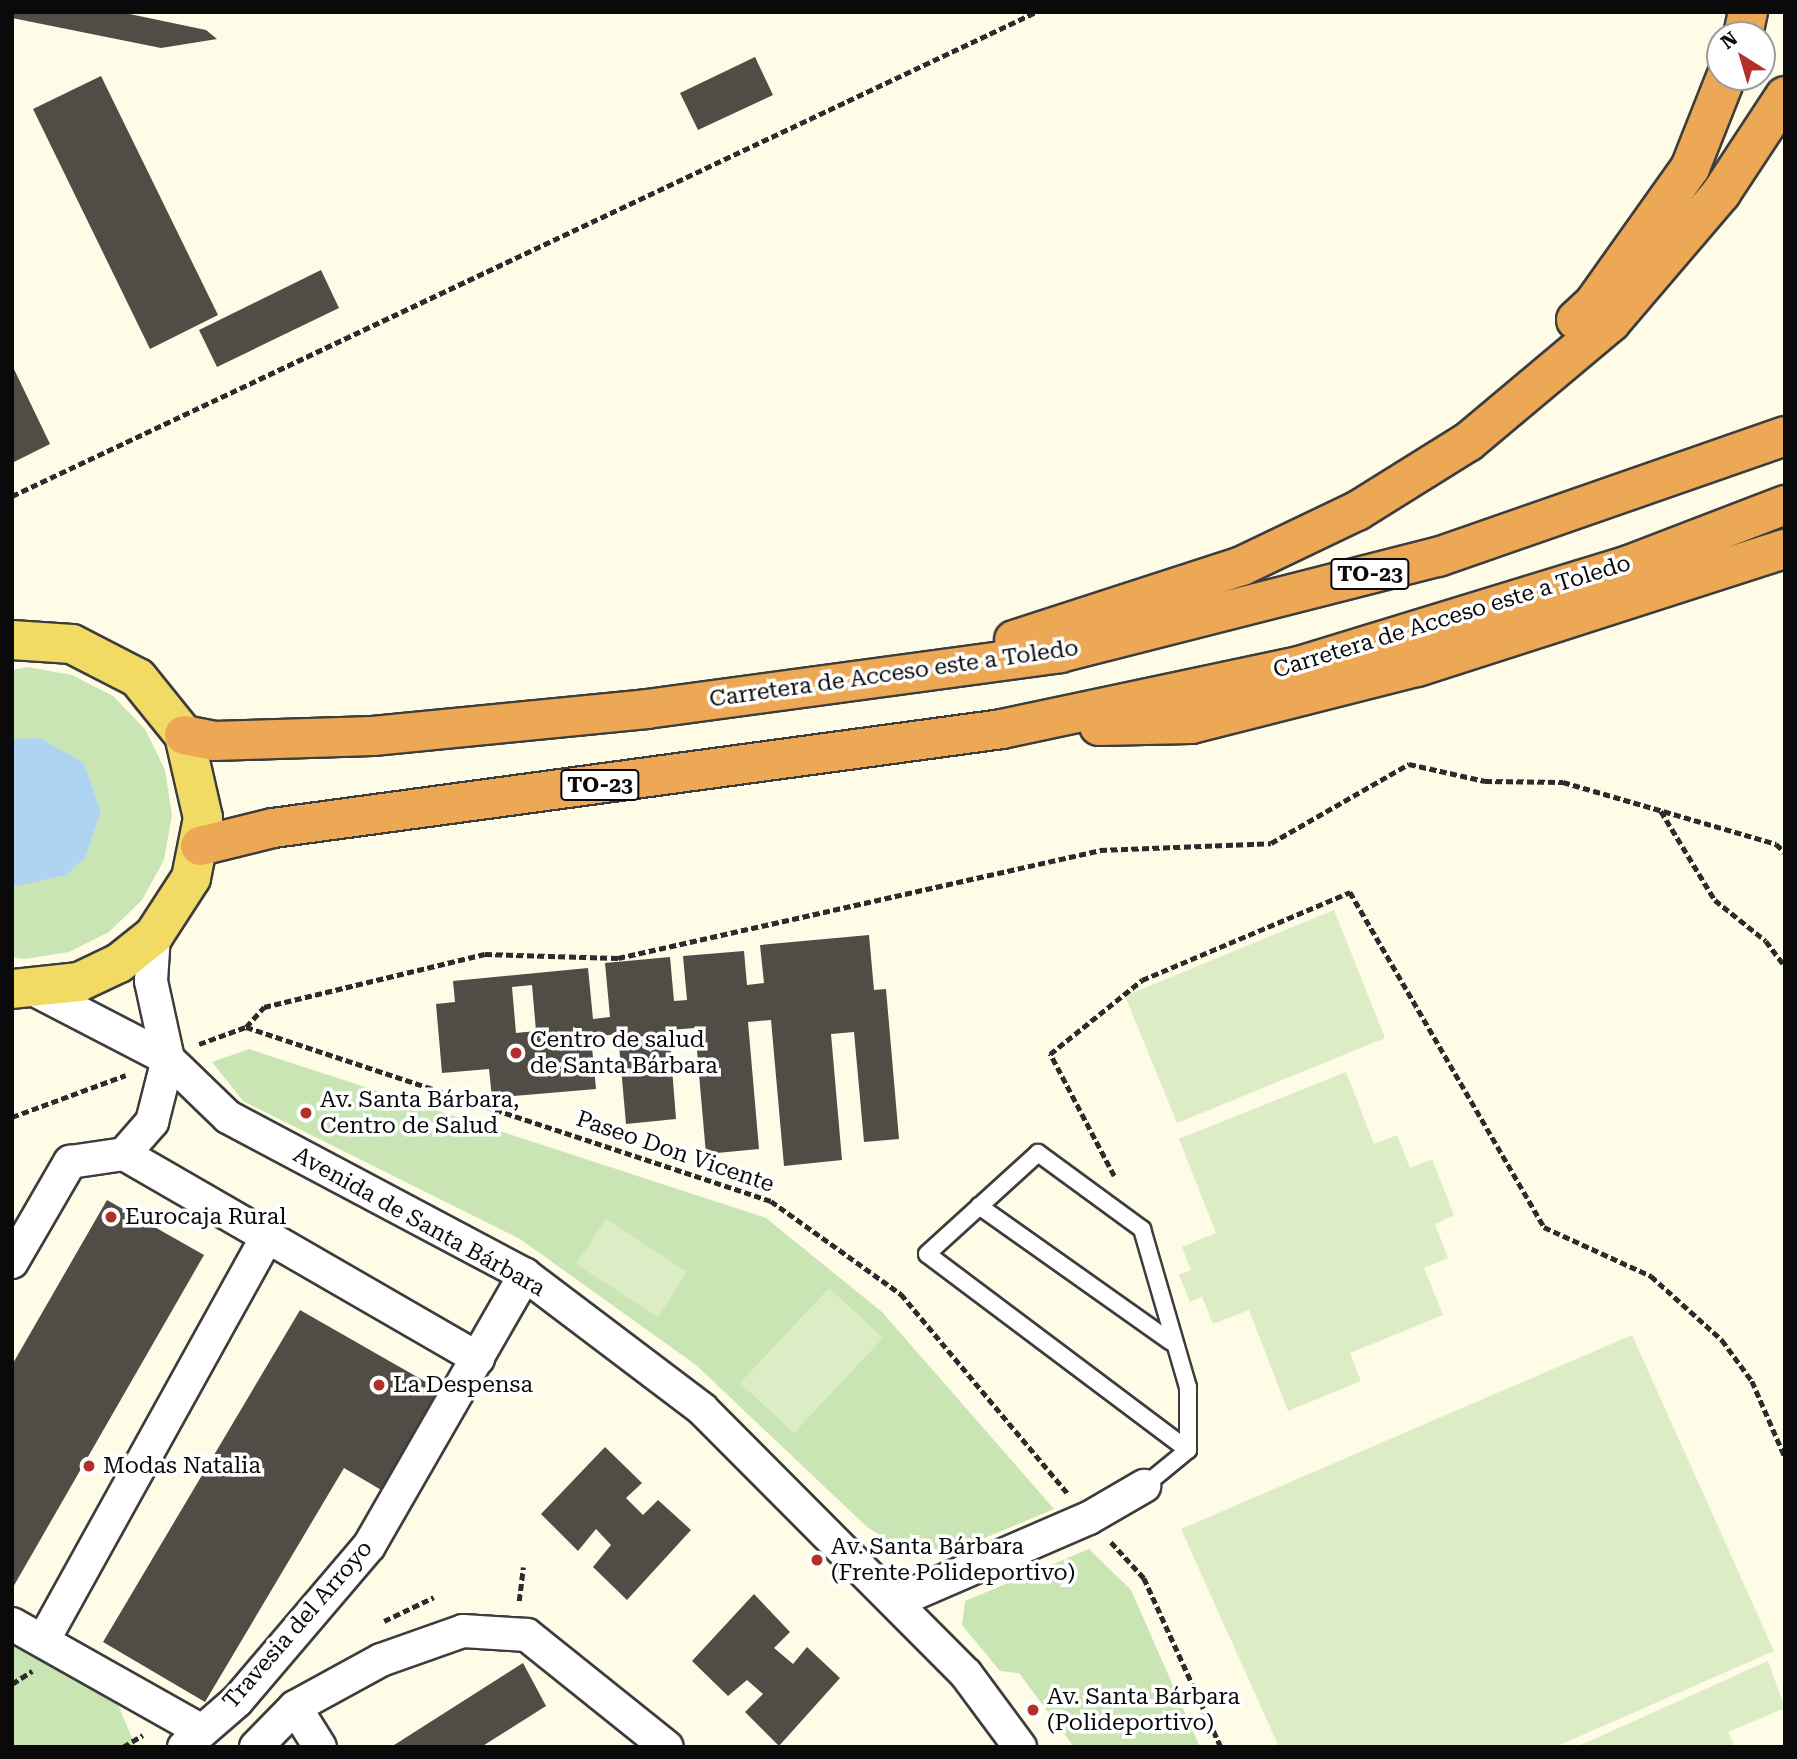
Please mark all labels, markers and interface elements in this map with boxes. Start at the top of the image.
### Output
north arrow [1706,21,1776,91]
text: N [1716,27,1742,54]
street label: Carretera de Acceso este a Toledo [1270,549,1634,685]
road number: TO-23 [1330,556,1410,592]
street label: Carretera de Acceso este a Toledo [708,634,1080,714]
road number: TO-23 [560,768,640,802]
place label: Centro de salud de Santa Bárbara [530,1026,718,1080]
marker: Centro de salud de Santa Bárbara [508,1045,524,1061]
place label: Av. Santa Bárbara, Centro de Salud [320,1086,519,1140]
marker: Av. Santa Bárbara, Centro de Salud [298,1105,314,1121]
street label: Paseo Don Vicente [572,1105,778,1199]
street label: Avenida de Santa Bárbara [288,1141,550,1303]
place label: Eurocaja Rural [125,1203,286,1231]
marker: Eurocaja Rural [103,1209,119,1225]
place label: La Despensa [393,1371,533,1399]
marker: La Despensa [371,1377,387,1393]
place label: Modas Natalia [103,1452,261,1480]
marker: Modas Natalia [81,1458,97,1474]
place label: Av. Santa Bárbara (Frente Polideportivo) [831,1533,1075,1587]
street label: Travesia del Arroyo [217,1535,379,1715]
marker: Av. Santa Bárbara (Frente Polideportivo) [809,1552,825,1568]
place label: Av. Santa Bárbara (Polideportivo) [1047,1683,1240,1737]
marker: Av. Santa Bárbara (Polideportivo) [1025,1702,1041,1718]

